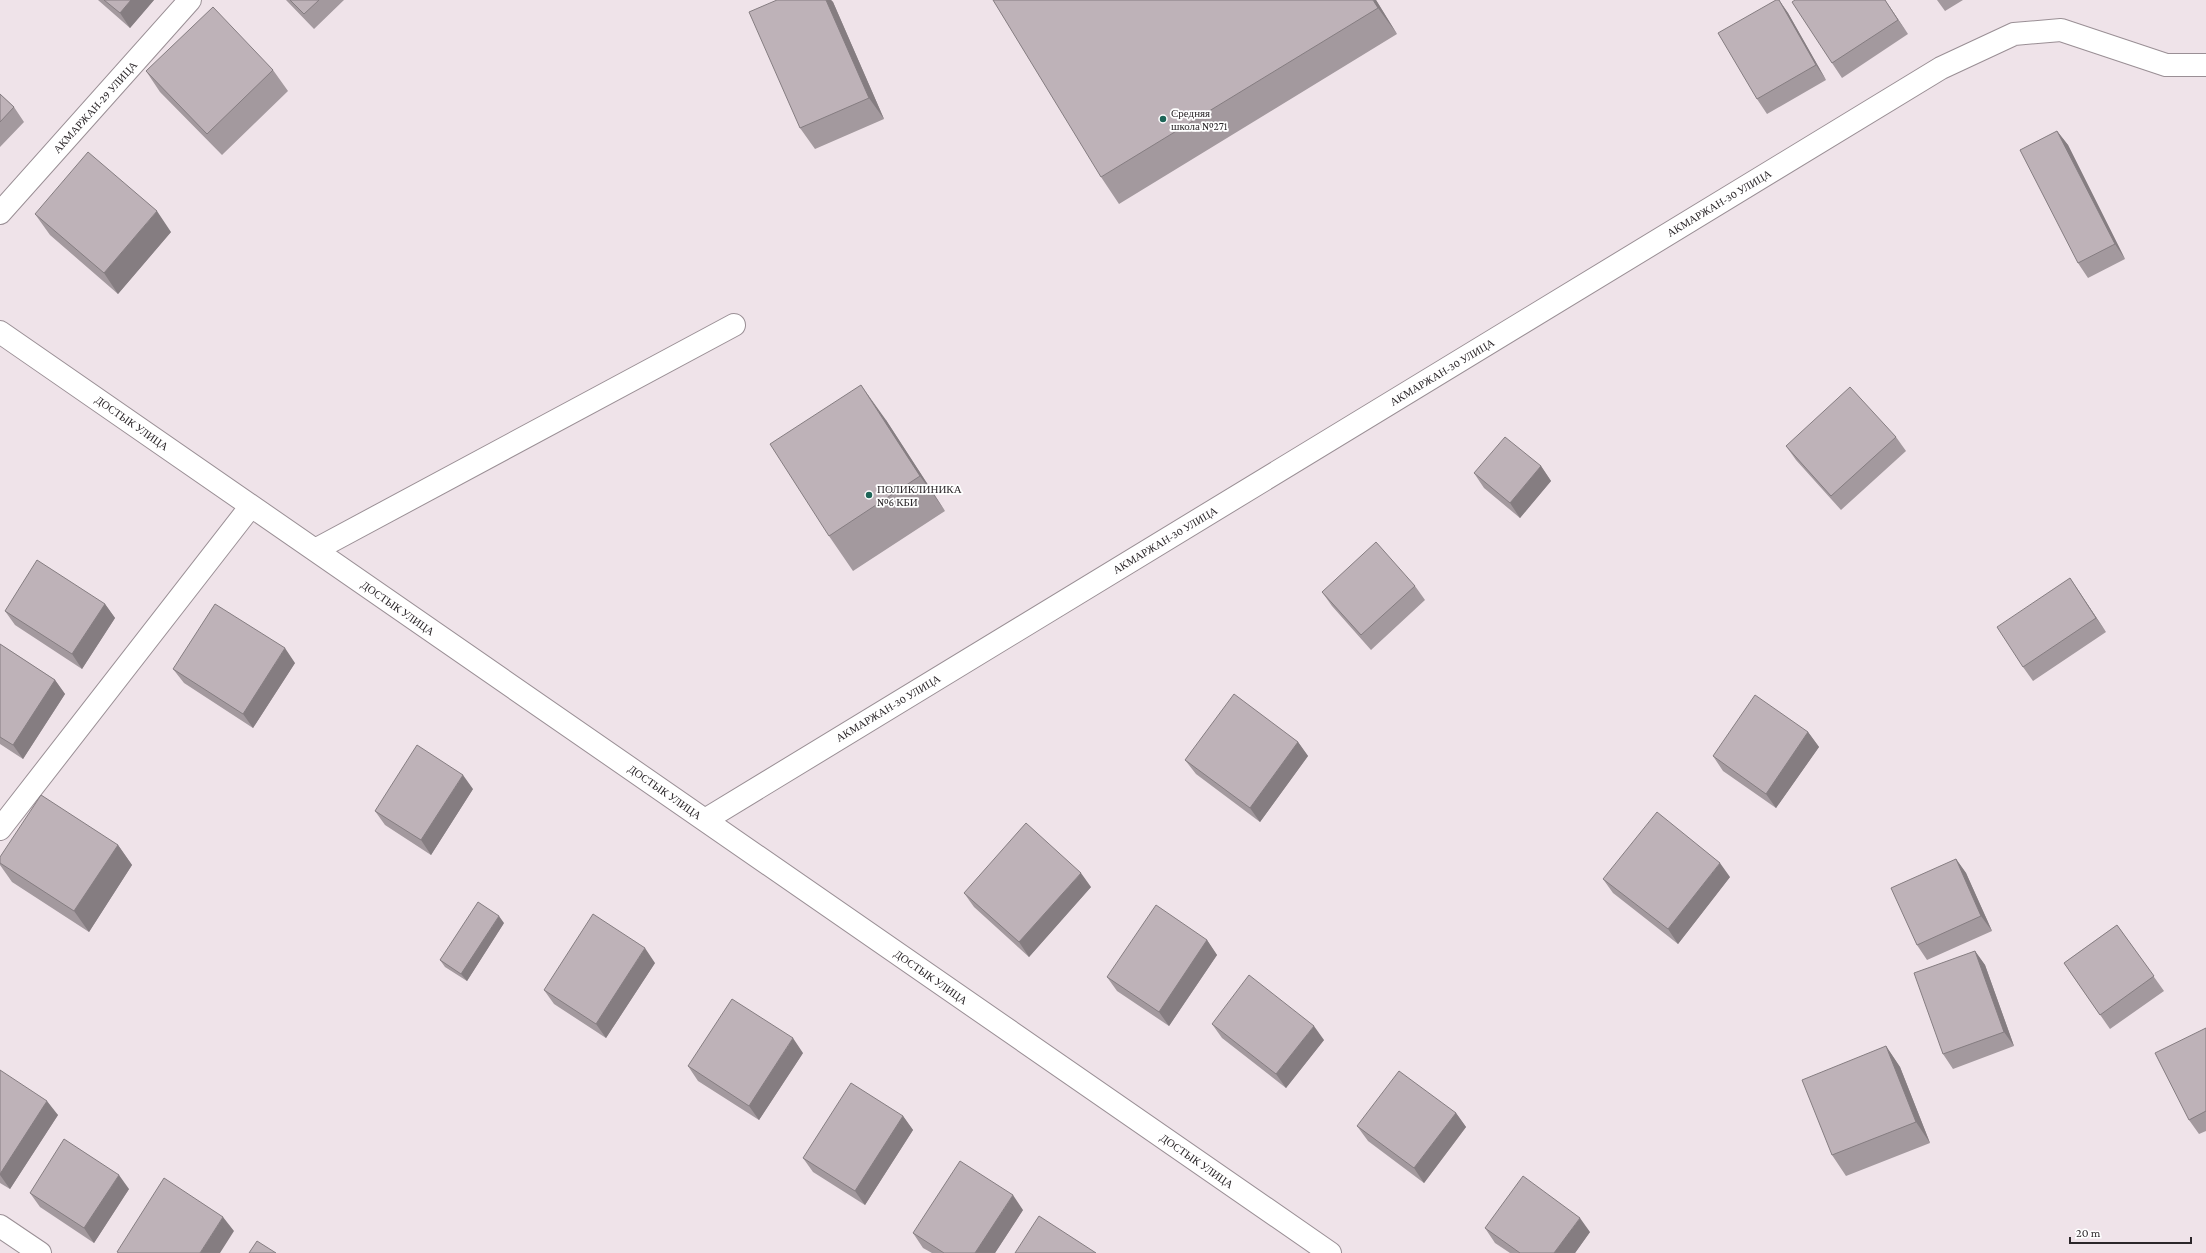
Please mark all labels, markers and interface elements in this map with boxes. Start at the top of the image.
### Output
street label: АКМАРЖАН-29 УЛИЦА [51,59,139,155]
place label: Средняя школа №271 [1171,107,1228,132]
marker: Средняя школа №271 [1158,114,1168,124]
street label: АКМАРЖАН-30 УЛИЦА [1665,167,1773,239]
street label: АКМАРЖАН-30 УЛИЦА [1388,336,1496,408]
street label: ДОСТЫК УЛИЦА [93,393,171,453]
place label: ПОЛИКЛИНИКА №6 КБИ [877,483,962,508]
marker: ПОЛИКЛИНИКА №6 КБИ [864,490,874,500]
street label: АКМАРЖАН-30 УЛИЦА [1111,504,1219,576]
street label: ДОСТЫК УЛИЦА [359,578,437,638]
street label: АКМАРЖАН-30 УЛИЦА [834,672,942,744]
street label: ДОСТЫК УЛИЦА [626,762,704,822]
street label: ДОСТЫК УЛИЦА [892,947,970,1007]
street label: ДОСТЫК УЛИЦА [1158,1131,1236,1191]
scale bar [2070,1219,2191,1245]
text: 20 m [2076,1226,2101,1240]

